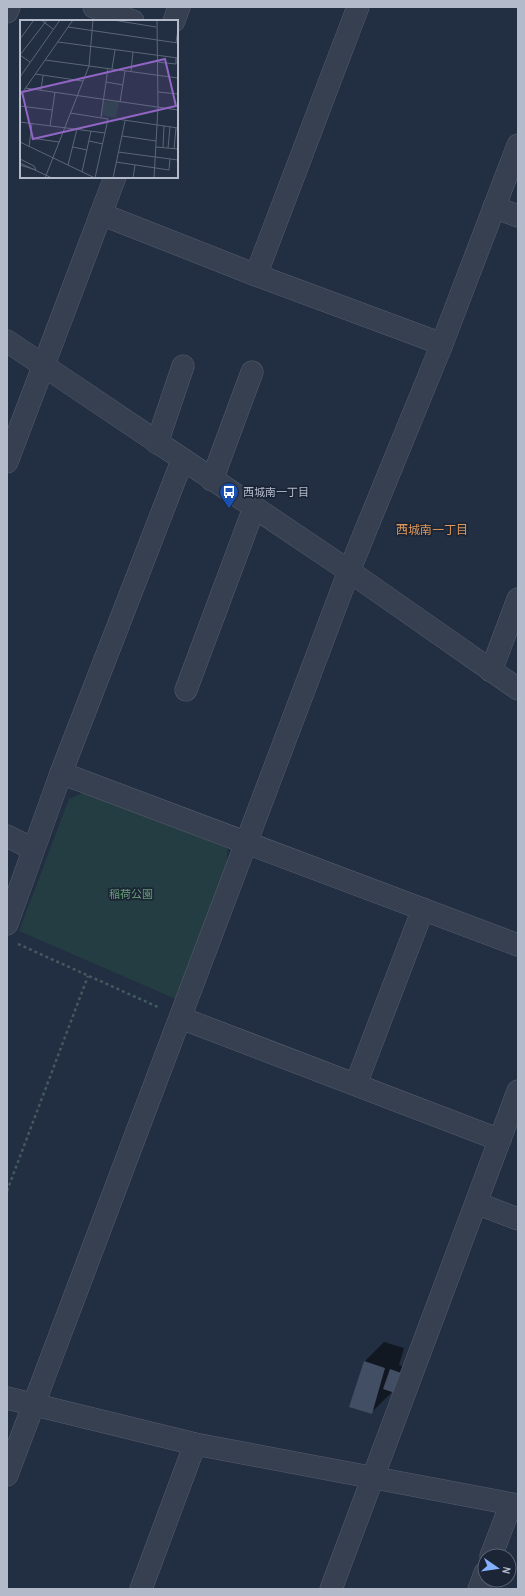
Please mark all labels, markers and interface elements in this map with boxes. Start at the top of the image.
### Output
inset map [20,20,178,178]
bus stop icon: 西城南一丁目 [218,481,240,509]
place label: 西城南一丁目 [243,485,309,499]
district label: 西城南一丁目 [396,522,468,538]
park label: 稲荷公園 [109,887,153,901]
north arrow [477,1548,517,1588]
text: N [499,1566,514,1575]

